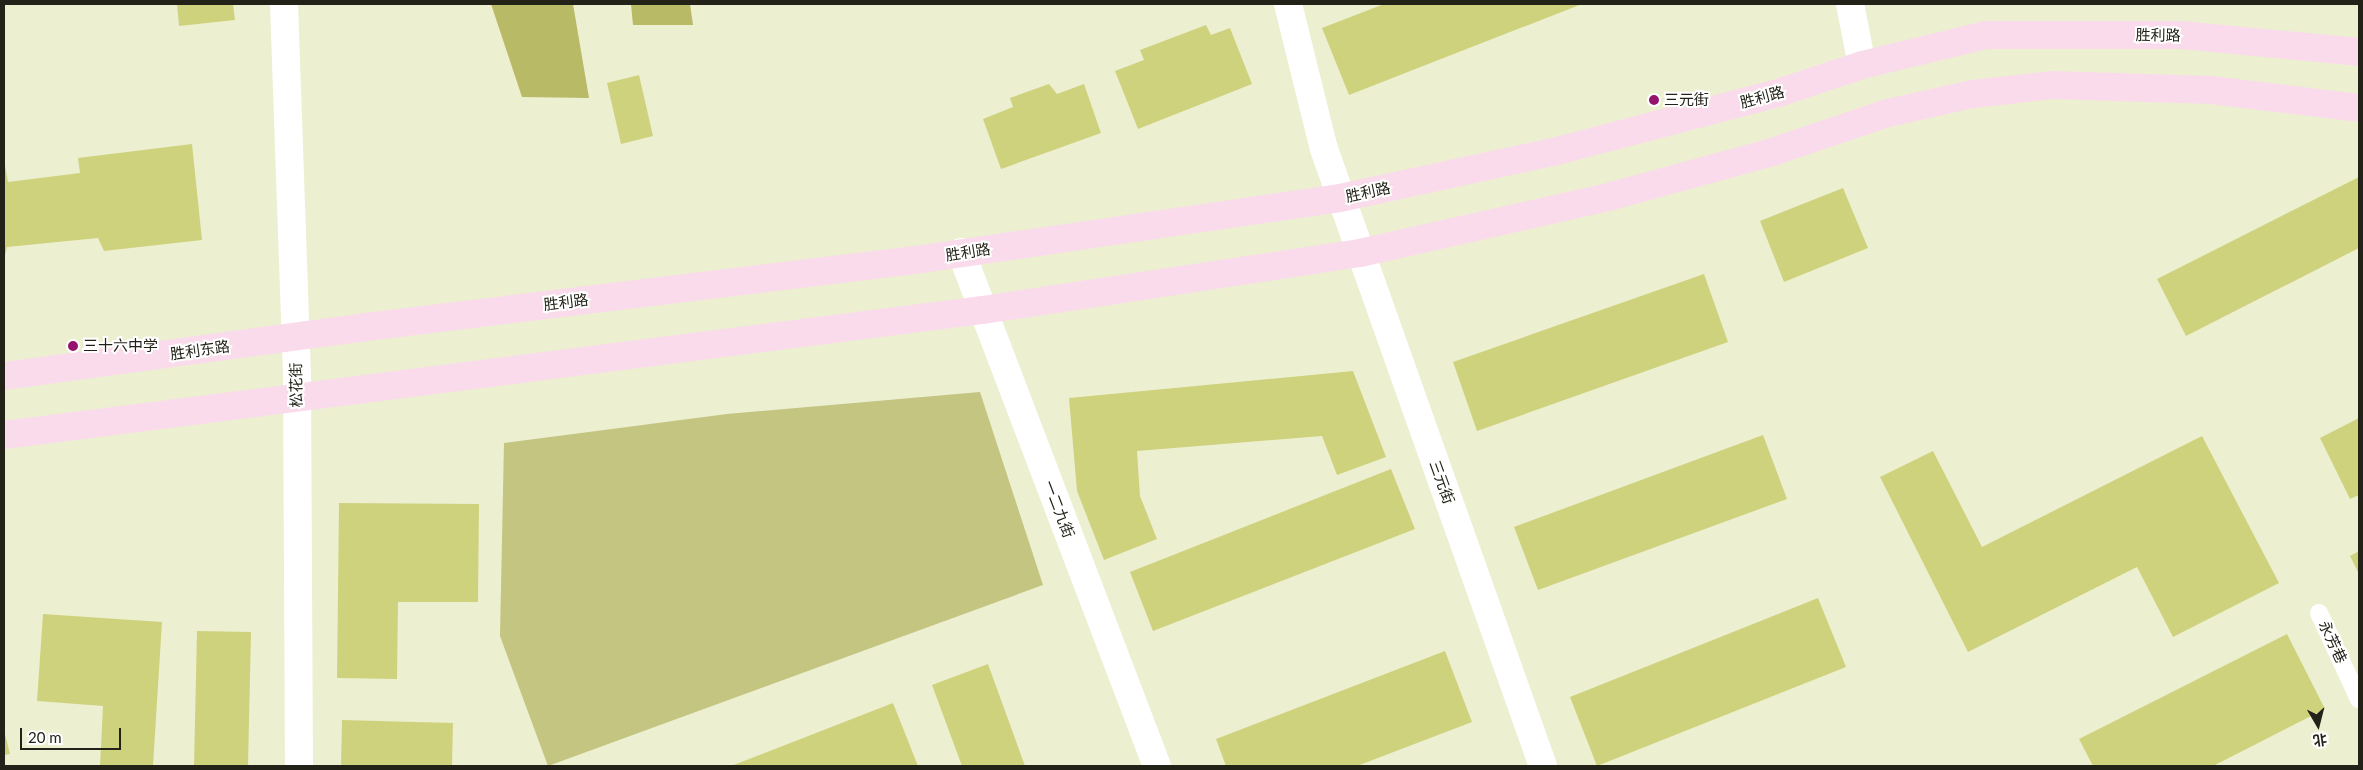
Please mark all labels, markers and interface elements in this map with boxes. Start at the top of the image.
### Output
street label: 胜利路 [2135,26,2181,44]
street label: 胜利路 [1738,82,1786,112]
place label: 三元街 [1664,91,1709,109]
marker: 三元街 [1648,94,1660,106]
street label: 胜利路 [1344,179,1392,205]
street label: 胜利路 [944,240,992,264]
street label: 胜利路 [543,290,589,314]
place label: 三十六中学 [83,337,158,355]
street label: 胜利东路 [169,337,231,363]
marker: 三十六中学 [67,340,79,352]
street label: 松花街 [287,362,305,408]
street label: 三元街 [1426,458,1458,506]
street label: 一二九街 [1040,478,1078,540]
street label: 永芳巷 [2315,618,2351,666]
north arrow [2293,700,2343,750]
scale bar [22,718,124,750]
text: 20 m [28,728,62,746]
text: 北 [2312,731,2328,750]

